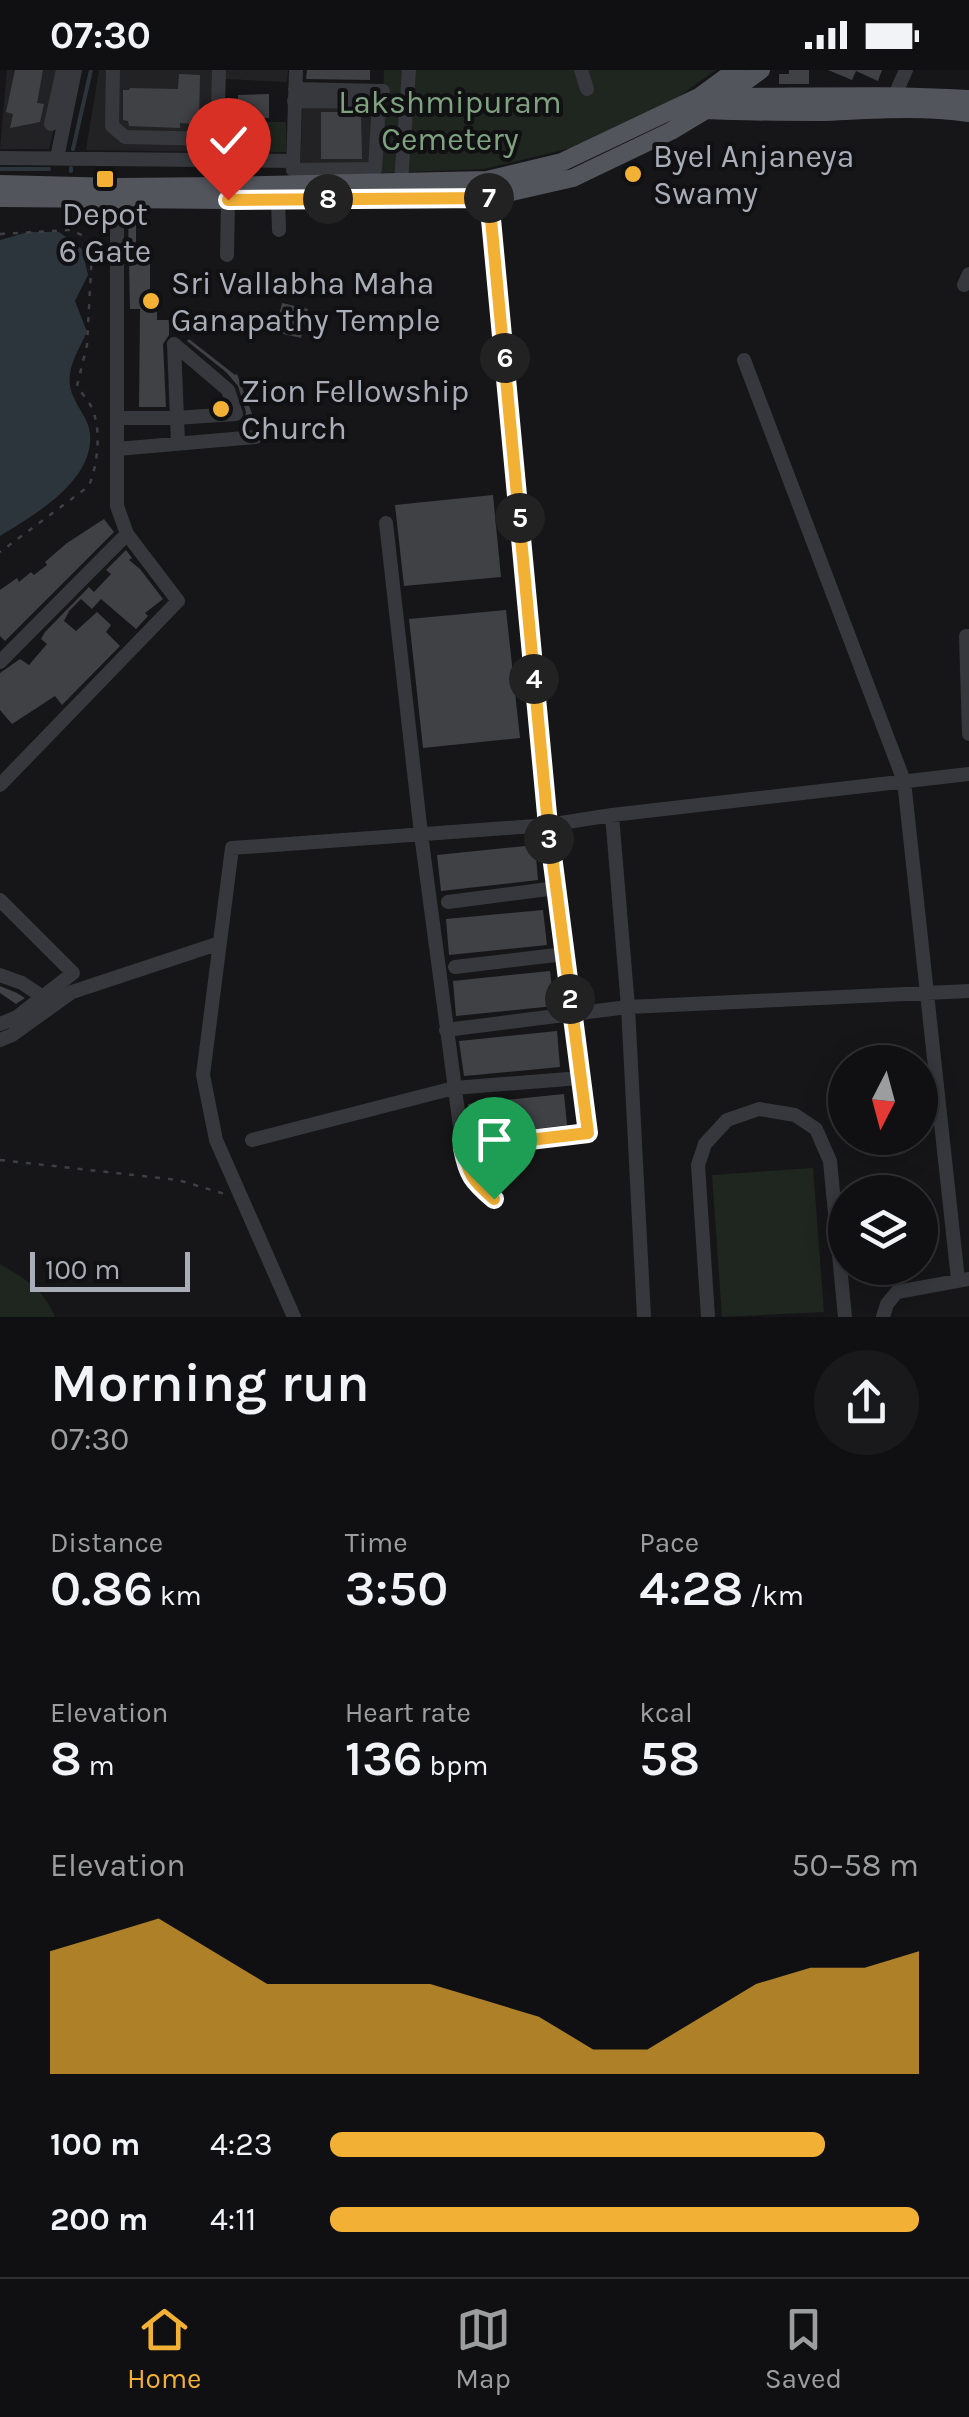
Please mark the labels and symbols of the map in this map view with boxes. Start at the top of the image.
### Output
park label: Lakshmipuram Cemetery [338,84,562,158]
pin [186,98,271,201]
place label: Byel Anjaneya Swamy [653,138,854,212]
marker: Byel Anjaneya Swamy [622,163,644,185]
marker: Depot 6 Gate [94,168,116,190]
pin: 7 [464,173,514,223]
pin: 8 [303,174,353,224]
place label: Depot 6 Gate [59,196,151,270]
place label: Sri Vallabha Maha Ganapathy Temple [171,265,440,339]
marker: Sri Vallabha Maha Ganapathy Temple [140,290,162,312]
pin: 6 [480,333,530,383]
place label: Zion Fellowship Church [241,373,469,447]
marker: Zion Fellowship Church [210,398,232,420]
pin: 5 [495,493,545,543]
pin: 4 [509,654,559,704]
pin: 3 [524,814,574,864]
pin: 2 [545,974,595,1024]
north arrow [828,1045,938,1155]
pin [452,1097,537,1200]
scale bar [30,1247,190,1292]

